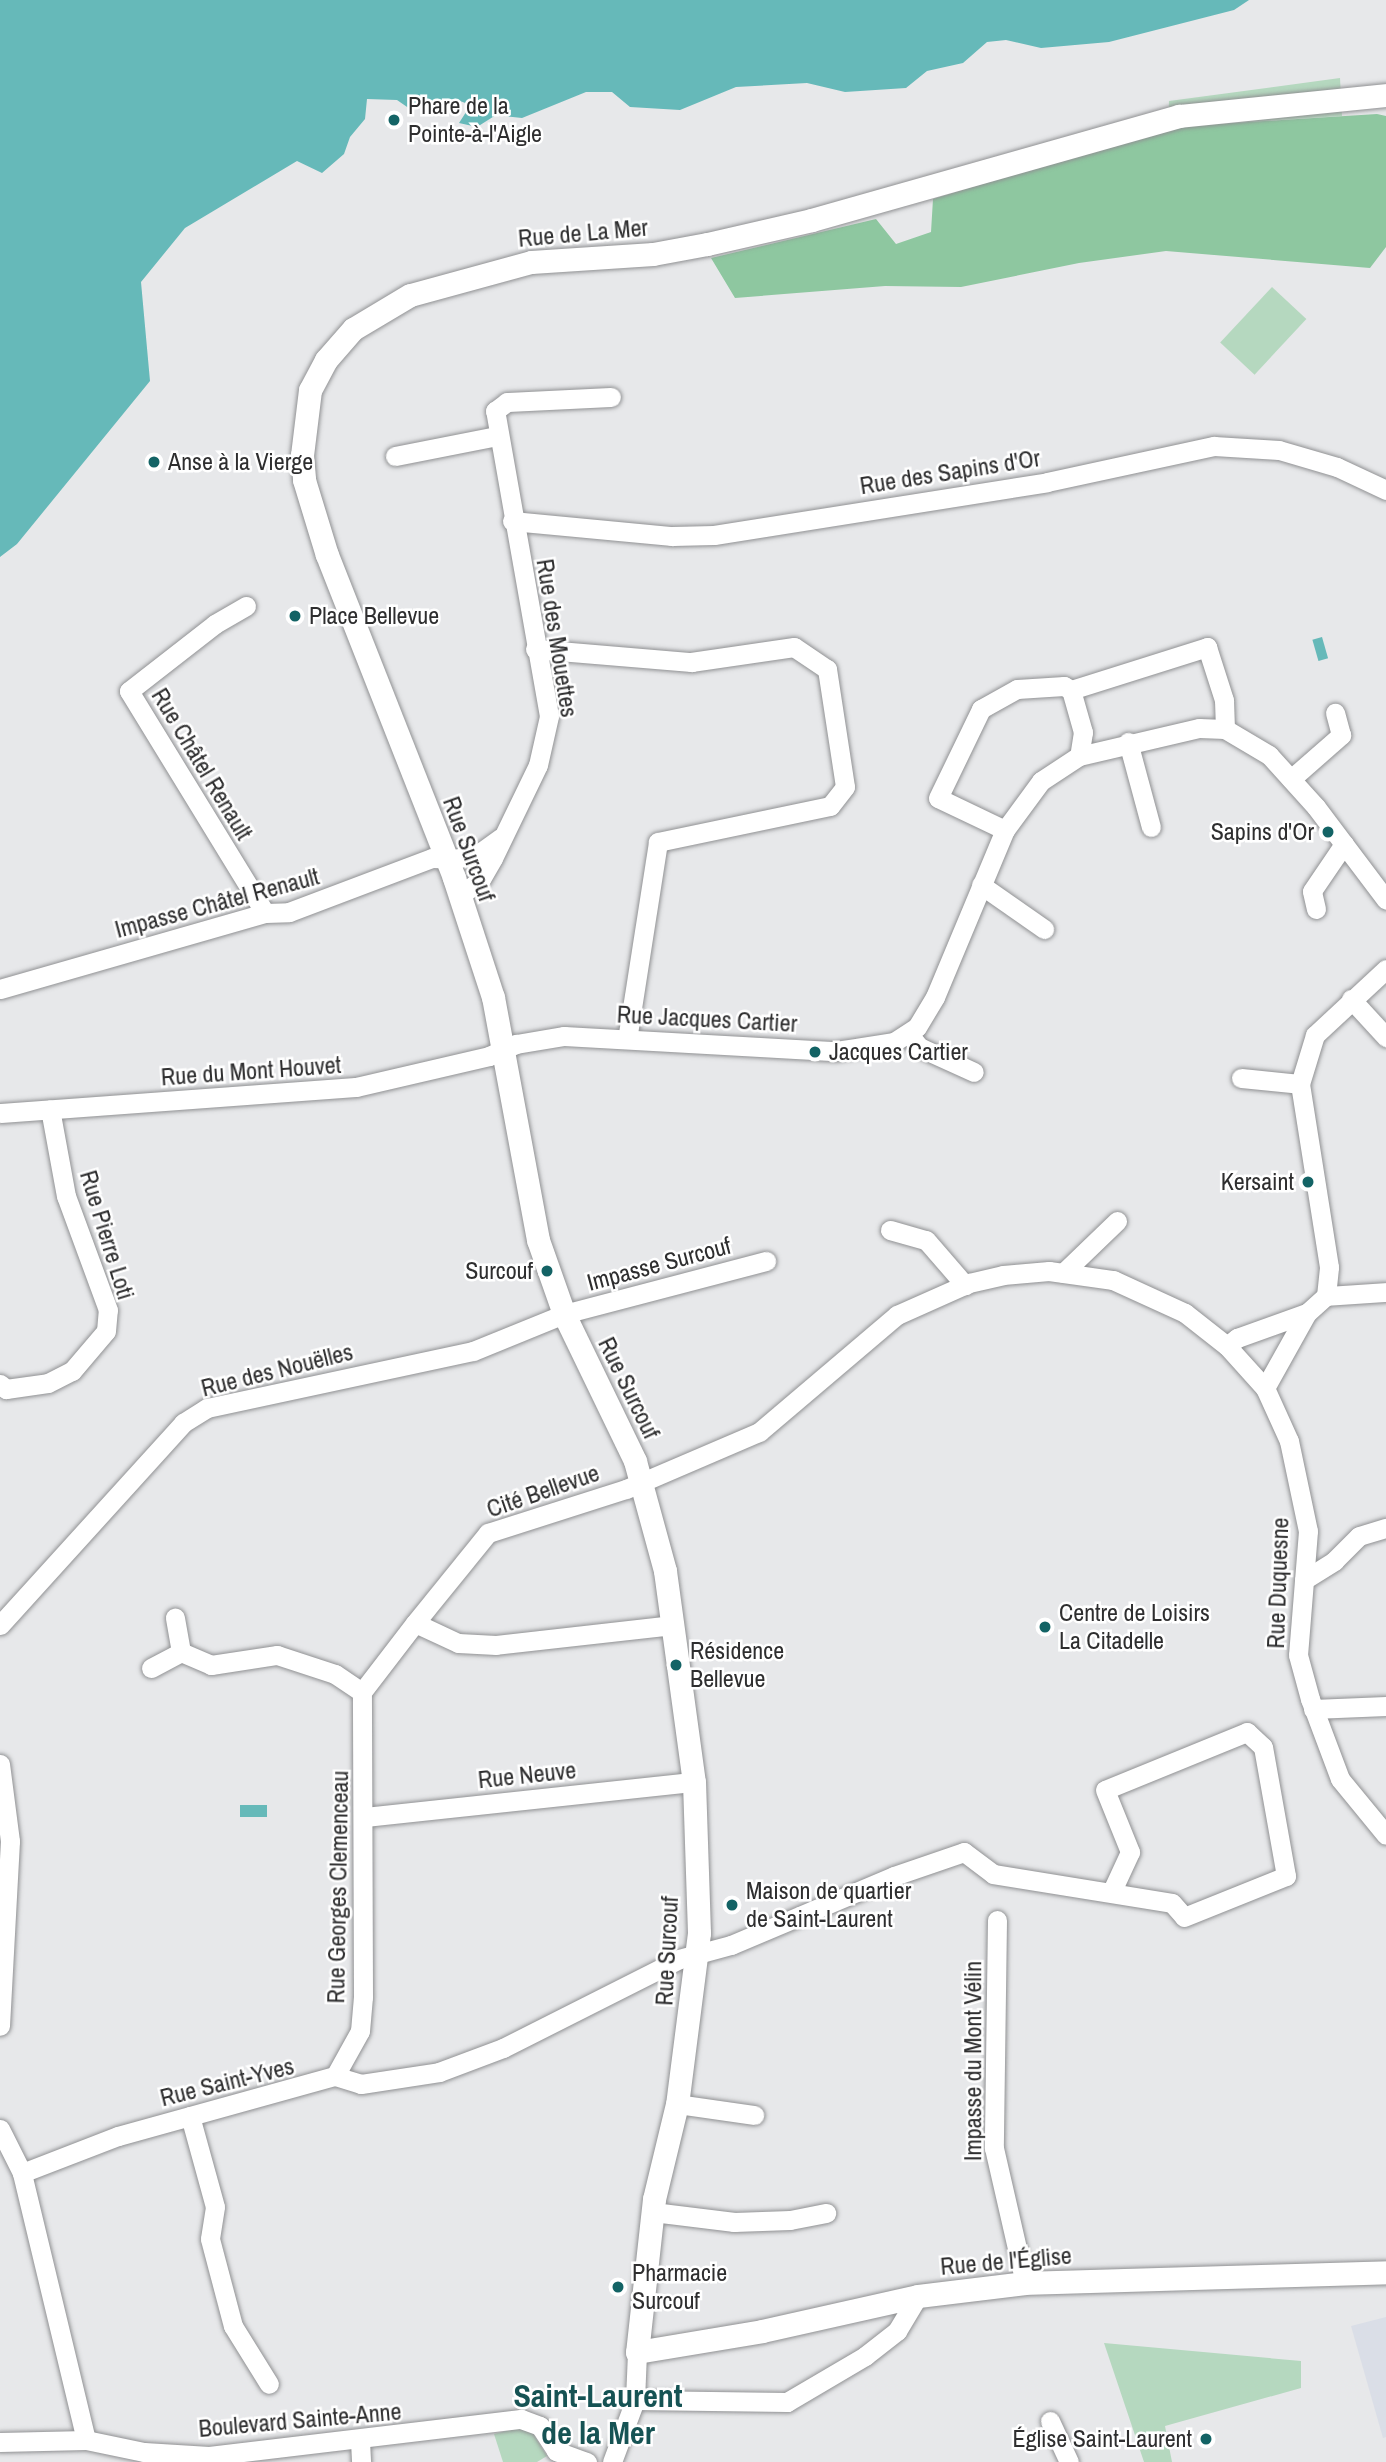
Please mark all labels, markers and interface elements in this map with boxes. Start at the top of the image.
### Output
place label: Phare de la Pointe-à-l'Aigle [408,92,542,148]
marker: Phare de la Pointe-à-l'Aigle [386,112,402,128]
street label: Rue de La Mer [517,213,649,253]
street label: Rue des Sapins d'Or [858,444,1042,500]
place label: Anse à la Vierge [168,448,313,476]
marker: Anse à la Vierge [146,454,162,470]
street label: Rue des Mouettes [530,557,584,719]
place label: Place Bellevue [309,602,439,630]
marker: Place Bellevue [287,608,303,624]
street label: Rue Châtel Renault [145,683,259,845]
street label: Rue Surcouf [437,793,501,905]
place label: Sapins d'Or [1211,818,1314,846]
marker: Sapins d'Or [1320,824,1336,840]
street label: Impasse Châtel Renault [112,862,322,944]
street label: Rue Jacques Cartier [616,1000,798,1038]
place label: Jacques Cartier [829,1038,968,1066]
marker: Jacques Cartier [807,1044,823,1060]
street label: Rue du Mont Houvet [160,1050,342,1092]
street label: Rue Pierre Loti [74,1167,140,1303]
place label: Kersaint [1221,1168,1294,1196]
marker: Kersaint [1300,1174,1316,1190]
street label: Impasse Surcouf [584,1231,734,1297]
place label: Surcouf [465,1257,533,1285]
marker: Surcouf [539,1263,555,1279]
street label: Rue Surcouf [592,1333,666,1443]
street label: Rue des Nouëlles [198,1337,356,1403]
street label: Cité Bellevue [483,1458,603,1524]
street label: Rue Duquesne [1261,1517,1295,1649]
place label: Centre de Loisirs La Citadelle [1059,1599,1210,1655]
marker: Centre de Loisirs La Citadelle [1037,1619,1053,1635]
place label: Résidence Bellevue [690,1637,784,1693]
marker: Résidence Bellevue [668,1657,684,1673]
street label: Rue Neuve [477,1756,577,1794]
street label: Rue Georges Clemenceau [322,1770,354,2004]
place label: Maison de quartier de Saint-Laurent [746,1877,911,1933]
street label: Rue Surcouf [650,1896,684,2006]
marker: Maison de quartier de Saint-Laurent [724,1897,740,1913]
street label: Impasse du Mont Vélin [959,1961,987,2161]
street label: Rue Saint-Yves [157,2051,297,2113]
street label: Rue de l'Église [939,2241,1073,2281]
place label: Pharmacie Surcouf [632,2259,727,2315]
marker: Pharmacie Surcouf [610,2279,626,2295]
district label: Saint-Laurent de la Mer [513,2378,683,2453]
street label: Boulevard Sainte-Anne [197,2397,403,2443]
place label: Église Saint-Laurent [1013,2425,1192,2453]
marker: Église Saint-Laurent [1198,2431,1214,2447]

